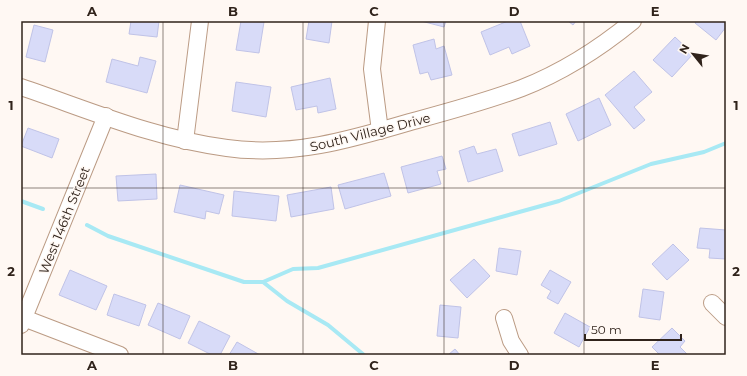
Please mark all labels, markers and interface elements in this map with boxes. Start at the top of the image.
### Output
text: A [86,3,98,19]
text: B [228,3,238,19]
text: C [369,3,379,19]
text: D [509,3,520,19]
text: E [651,3,660,19]
north arrow [673,34,713,74]
text: N [676,42,693,56]
text: 1 [8,97,14,113]
text: 1 [733,97,739,113]
street label: South Village Drive [308,109,432,155]
street label: West 146th Street [35,164,93,276]
text: 2 [7,263,15,279]
text: 2 [732,263,740,279]
scale bar [585,316,681,342]
text: 50 m [591,322,622,337]
text: A [86,357,98,373]
text: B [228,357,238,373]
text: C [369,357,379,373]
text: D [509,357,520,373]
text: E [651,357,660,373]

